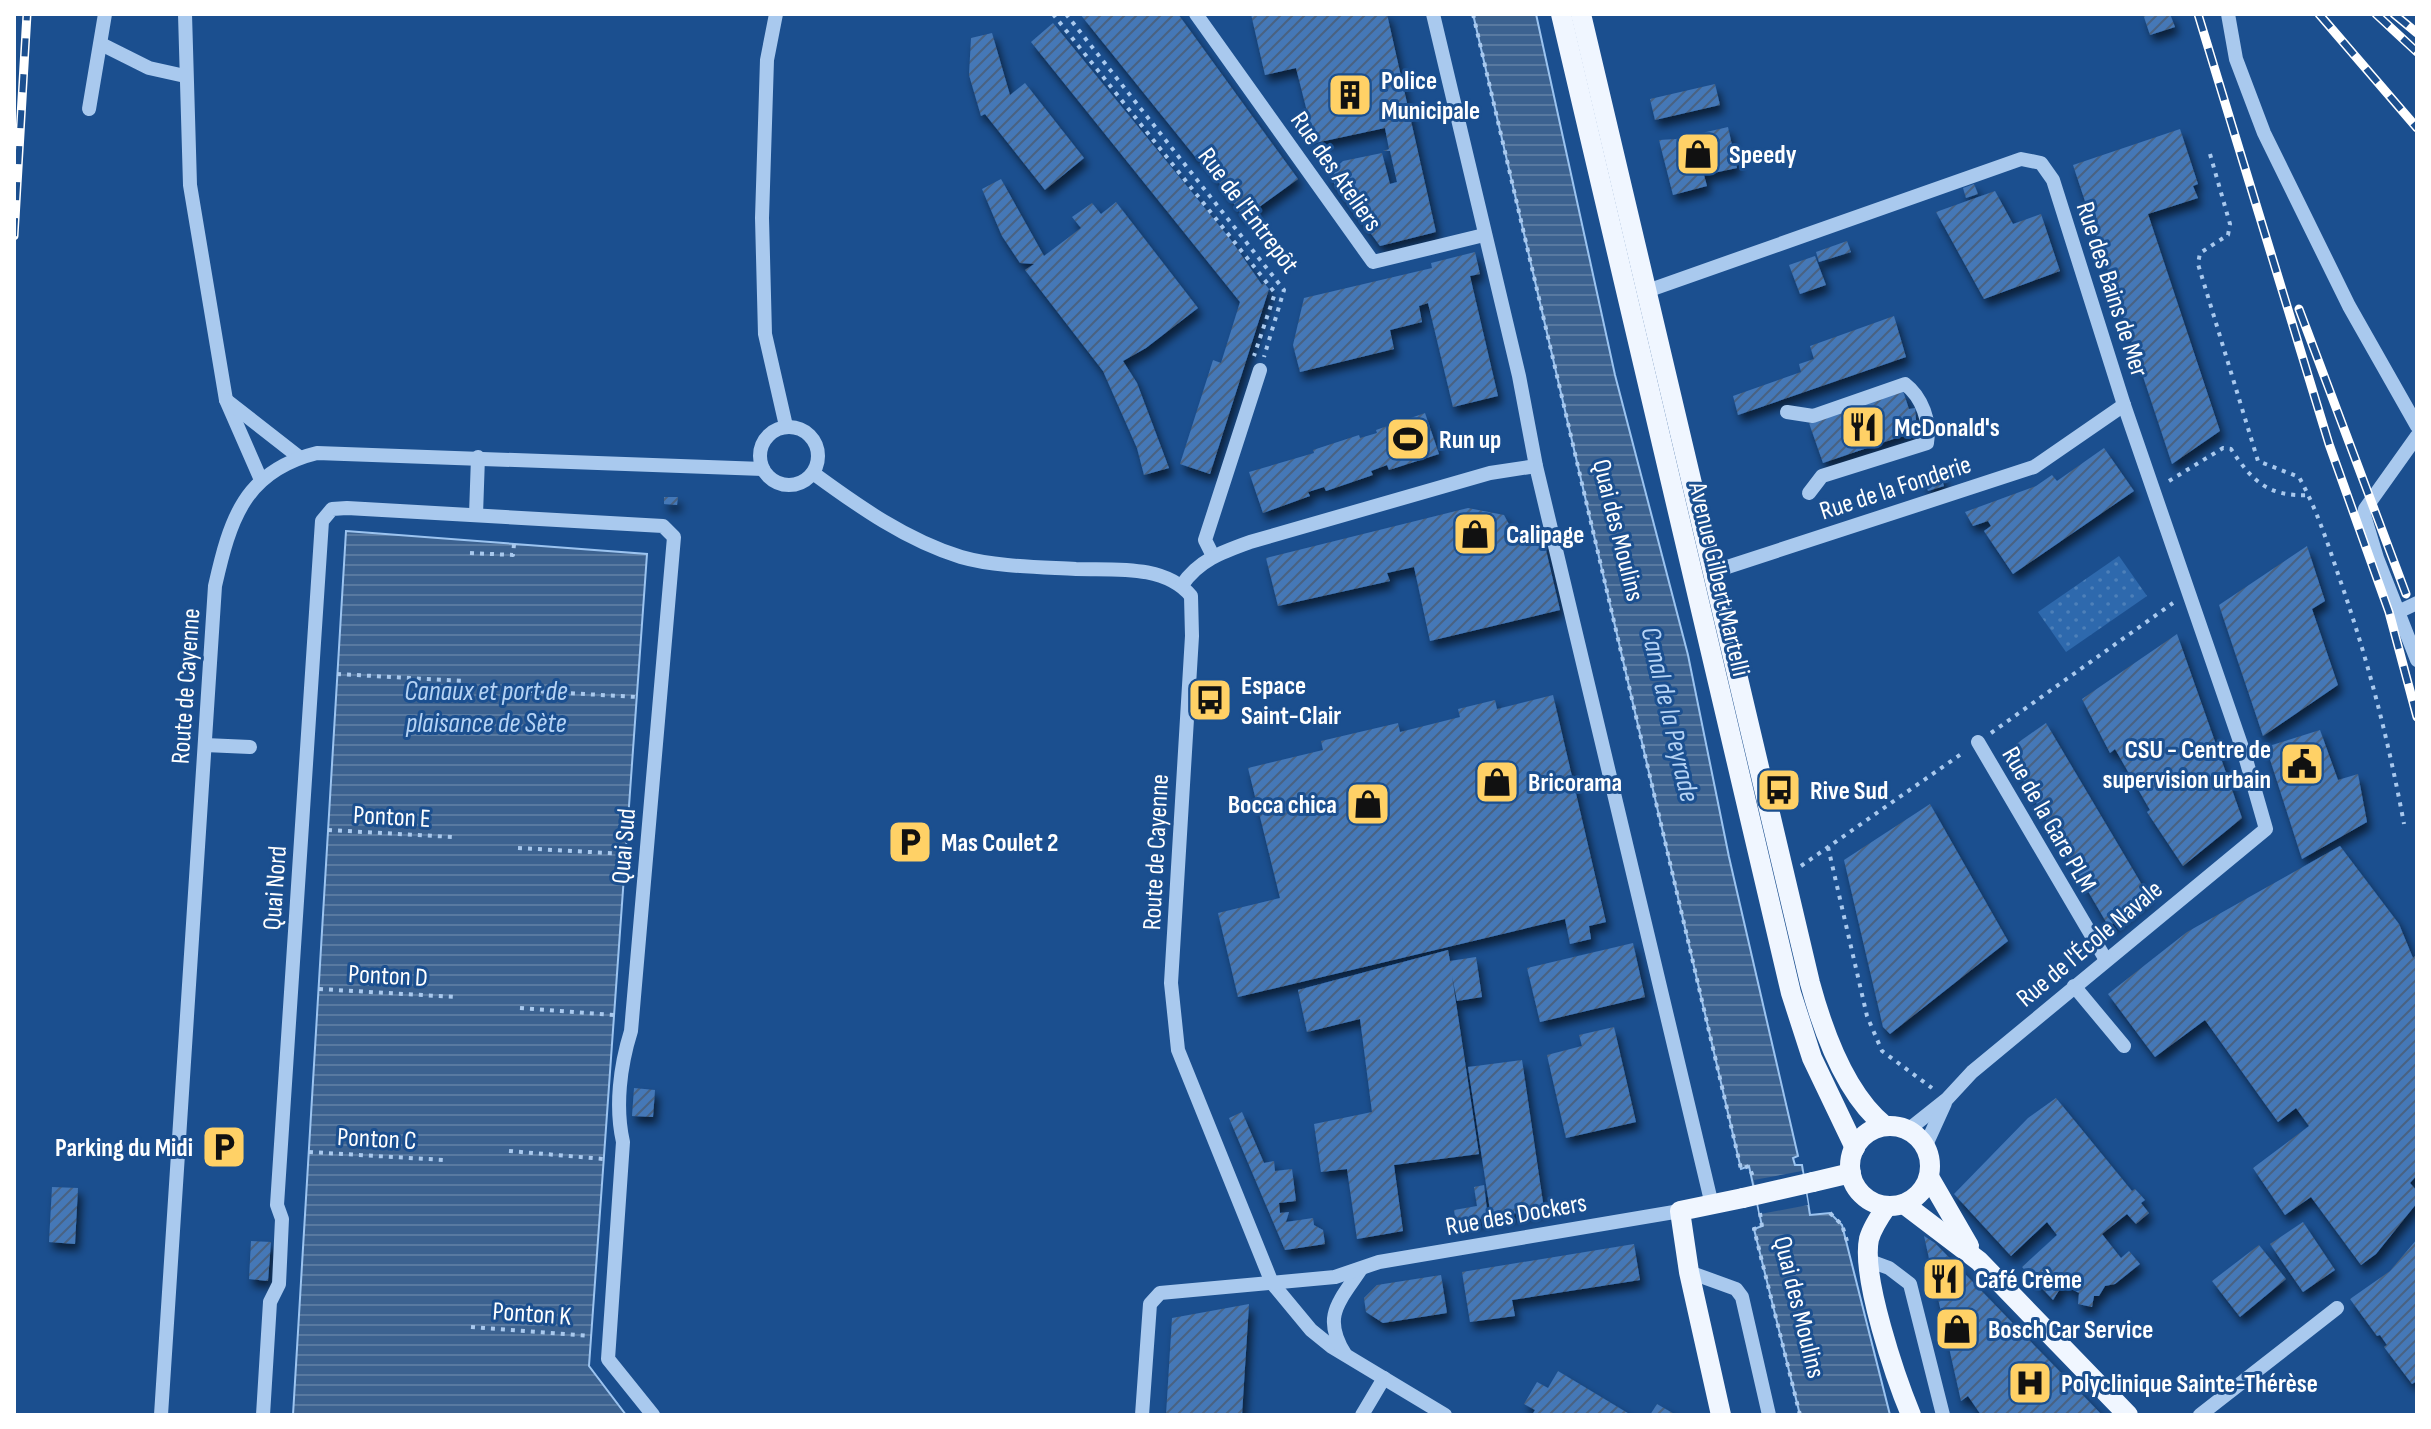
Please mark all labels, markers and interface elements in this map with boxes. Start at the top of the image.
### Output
place label: Police Municipale [1381,66,1480,127]
building icon: Police Municipale [1326,71,1374,119]
street label: Rue des Ateliers [1283,106,1388,238]
shop icon: Speedy [1674,130,1722,178]
place label: Speedy [1729,140,1797,171]
street label: Rue de l'Entrepôt [1191,142,1305,280]
street label: Rue des Bains de Mer [2069,198,2155,381]
restaurant icon: McDonald's [1839,403,1887,451]
place label: McDonald's [1894,413,2000,444]
sports icon: Run up [1384,415,1432,463]
place label: Run up [1439,425,1501,456]
street label: Rue de la Fonderie [1816,449,1975,527]
street label: Quai des Moulins [1585,456,1650,605]
street label: Avenue Gilbert Martelli [1681,478,1756,679]
shop icon: Calipage [1451,510,1499,558]
place label: Calipage [1506,520,1584,551]
street label: Route de Cayenne [166,607,207,765]
water label: Canal de la Peyrade [1633,624,1706,805]
place label: Espace Saint-Clair [1241,671,1341,732]
water label: Canaux et port de plaisance de Sète [404,675,568,740]
bus stop icon: Espace Saint-Clair [1186,676,1234,724]
place label: CSU - Centre de supervision urbain [2102,735,2271,796]
public building icon: CSU - Centre de supervision urbain [2278,740,2326,788]
street label: Rue de la Gare PLM [1995,742,2103,898]
shop icon: Bricorama [1473,758,1521,806]
bus stop icon: Rive Sud [1755,766,1803,814]
place label: Bricorama [1528,768,1622,799]
street label: Route de Cayenne [1137,773,1176,931]
place label: Rive Sud [1810,776,1888,807]
shop icon: Bocca chica [1344,780,1392,828]
place label: Bocca chica [1228,790,1337,821]
street label: Ponton E [352,800,431,835]
street label: Quai Sud [606,807,643,885]
parking icon: Mas Coulet 2 [886,818,934,866]
place label: Mas Coulet 2 [941,828,1058,859]
street label: Quai Nord [257,845,294,931]
street label: Rue de l'École Navale [2011,874,2169,1014]
street label: Ponton D [347,959,428,994]
street label: Ponton C [336,1122,417,1157]
parking icon: Parking du Midi [200,1123,248,1171]
place label: Parking du Midi [55,1133,193,1164]
street label: Rue des Dockers [1443,1188,1589,1243]
street label: Quai des Moulins [1766,1233,1831,1382]
restaurant icon: Café Crème [1920,1255,1968,1303]
place label: Café Crème [1975,1265,2082,1296]
street label: Ponton K [492,1296,572,1333]
shop icon: Bosch Car Service [1933,1305,1981,1353]
place label: Bosch Car Service [1988,1315,2153,1346]
hospital icon: Polyclinique Sainte-Thérèse [2006,1359,2054,1407]
place label: Polyclinique Sainte-Thérèse [2061,1369,2318,1400]

